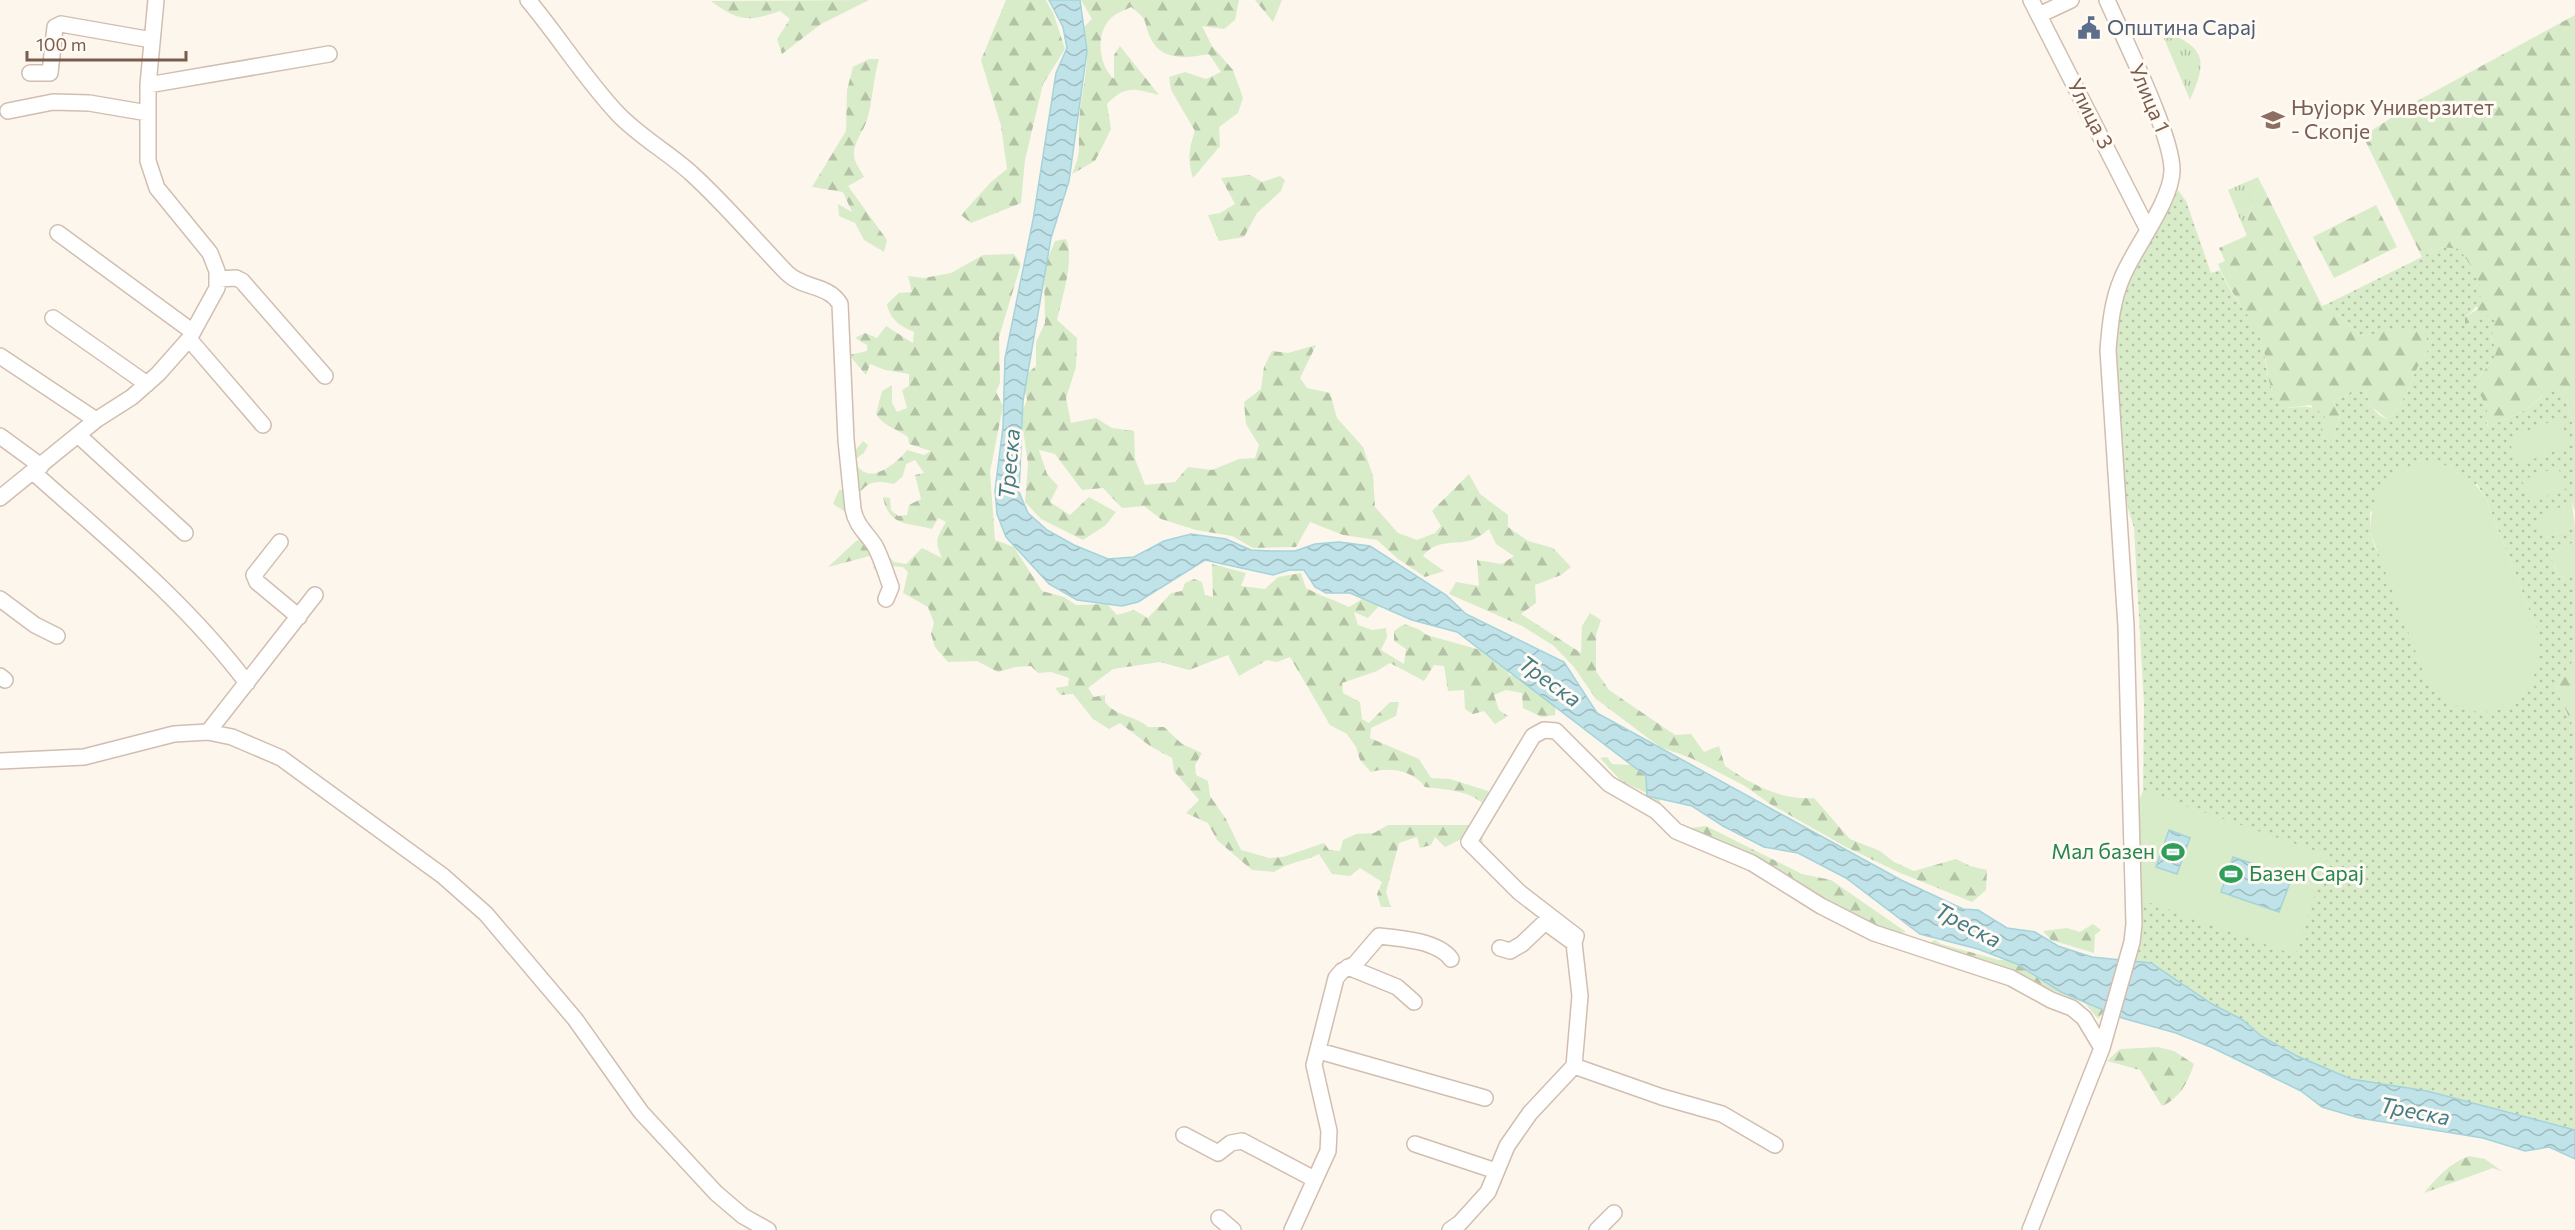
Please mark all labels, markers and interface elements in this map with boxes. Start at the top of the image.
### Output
place label: Општина Сарај [2107,14,2256,39]
public building icon: Општина Сарај [2076,15,2102,41]
scale bar [27,24,186,62]
text: 100 m [36,33,86,55]
street label: Улица 1 [2125,59,2176,136]
street label: Улица 3 [2063,74,2120,153]
place label: Њујорк Универзитет - Скопје [2291,94,2494,143]
school or university icon: Њујорк Универзитет - Скопје [2260,107,2286,133]
water label: Треска [992,428,1025,500]
water label: Треска [1514,649,1587,712]
place label: Мал базен [2051,838,2155,863]
sports icon: Мал базен [2160,839,2186,865]
place label: Базен Сарај [2249,860,2364,885]
sports icon: Базен Сарај [2218,861,2244,887]
water label: Треска [1931,896,2006,953]
water label: Треска [2378,1091,2452,1131]

